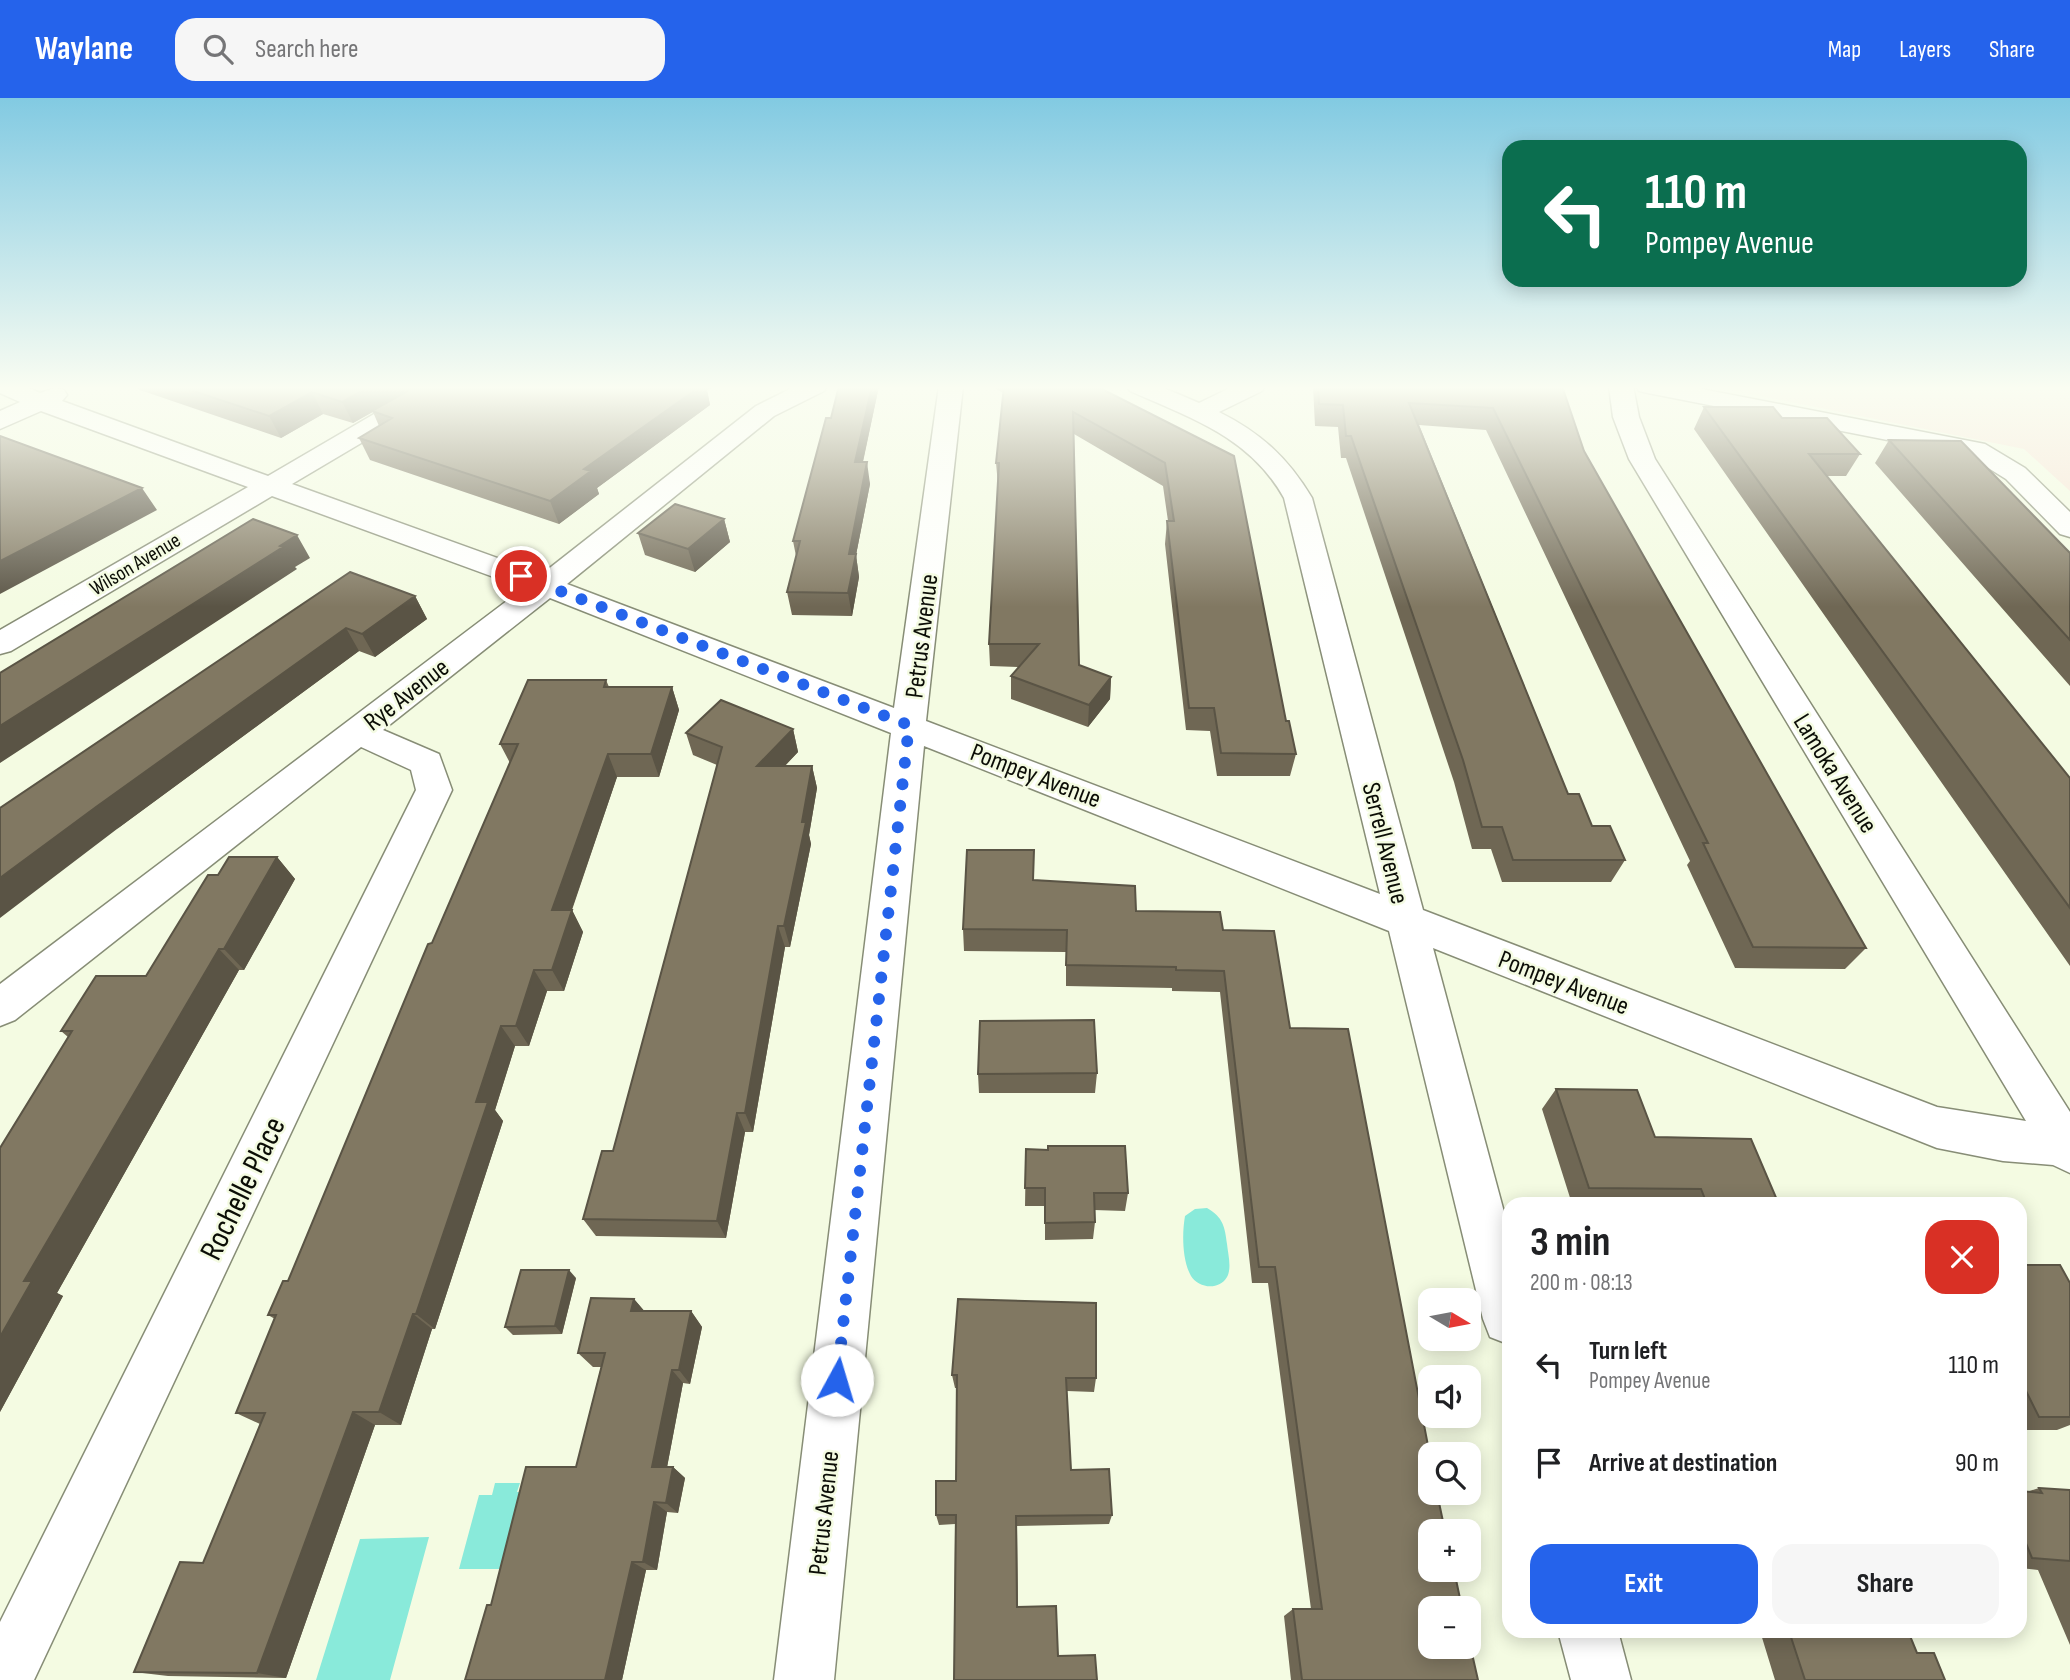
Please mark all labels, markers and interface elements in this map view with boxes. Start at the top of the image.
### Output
search box [175,18,665,81]
text: Waylane [35,29,133,69]
icon: search [199,30,237,68]
text: Search here [255,34,358,65]
text: Map [1828,35,1861,64]
text: Layers [1899,35,1951,64]
text: Share [1989,35,2035,64]
text: 110 m [1645,164,1747,223]
icon: left [1530,168,1621,259]
text: Pompey Avenue [1645,224,1814,263]
street label: Wilson Avenue [85,528,185,601]
pin [491,546,551,606]
icon: arrive [502,557,540,595]
street label: Petrus Avenue [900,572,945,700]
street label: Rye Avenue [358,652,456,738]
street label: Lamoka Avenue [1786,708,1884,839]
street label: Pompey Avenue [966,737,1105,815]
street label: Serrell Avenue [1355,779,1415,907]
street label: Pompey Avenue [1494,944,1633,1022]
street label: Rochelle Place [192,1111,295,1267]
text: 3 min [1530,1217,1610,1268]
button: close [1925,1220,1999,1294]
text: 200 m · 08:13 [1530,1269,1633,1297]
north arrow [1418,1288,1480,1351]
map controls [1418,1288,1481,1659]
text: Turn left [1589,1336,1667,1367]
position arrow [800,1343,874,1417]
icon: left [1530,1346,1568,1384]
text: 110 m [1948,1350,1999,1381]
button: sound [1418,1365,1481,1428]
text: Pompey Avenue [1589,1367,1710,1395]
button: search [1418,1442,1481,1505]
icon: arrive [1530,1444,1568,1482]
text: Arrive at destination [1589,1448,1777,1479]
text: 90 m [1955,1448,1999,1479]
street label: Petrus Avenue [803,1450,846,1577]
button: + [1418,1519,1481,1582]
button: Exit [1530,1544,1758,1624]
button: Share [1772,1544,1999,1624]
button: − [1418,1596,1481,1659]

